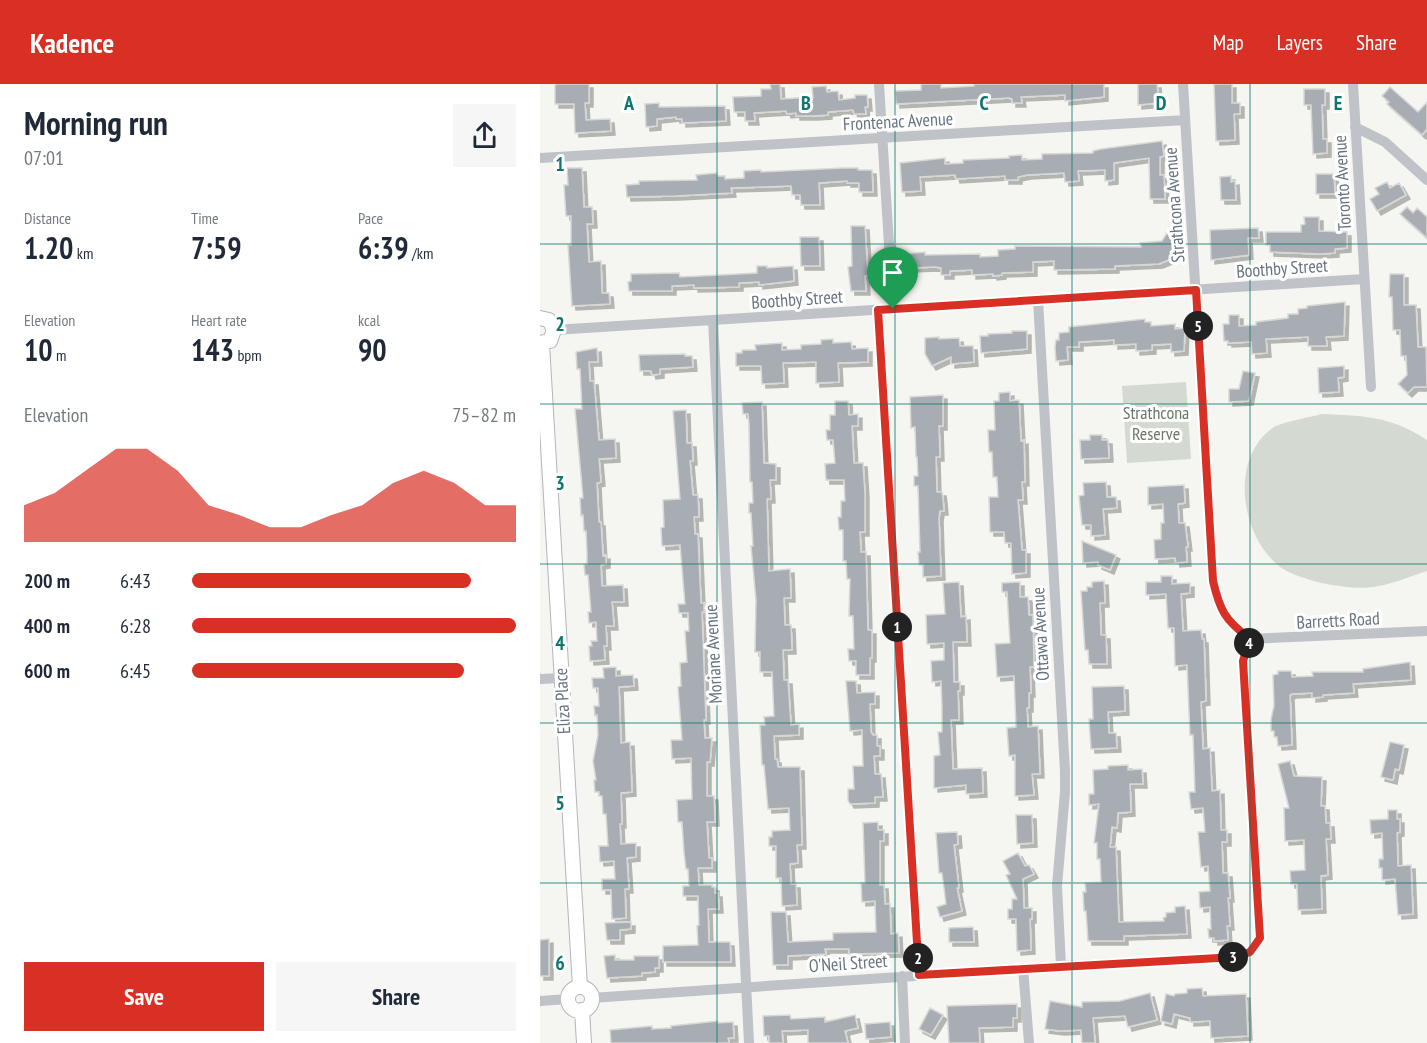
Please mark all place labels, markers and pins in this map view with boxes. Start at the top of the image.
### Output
pin [867,247,918,309]
pin: 5 [1183,311,1213,341]
pin: 1 [882,612,912,642]
pin: 4 [1234,628,1264,658]
pin: 3 [1218,942,1248,972]
pin: 2 [903,943,933,973]

